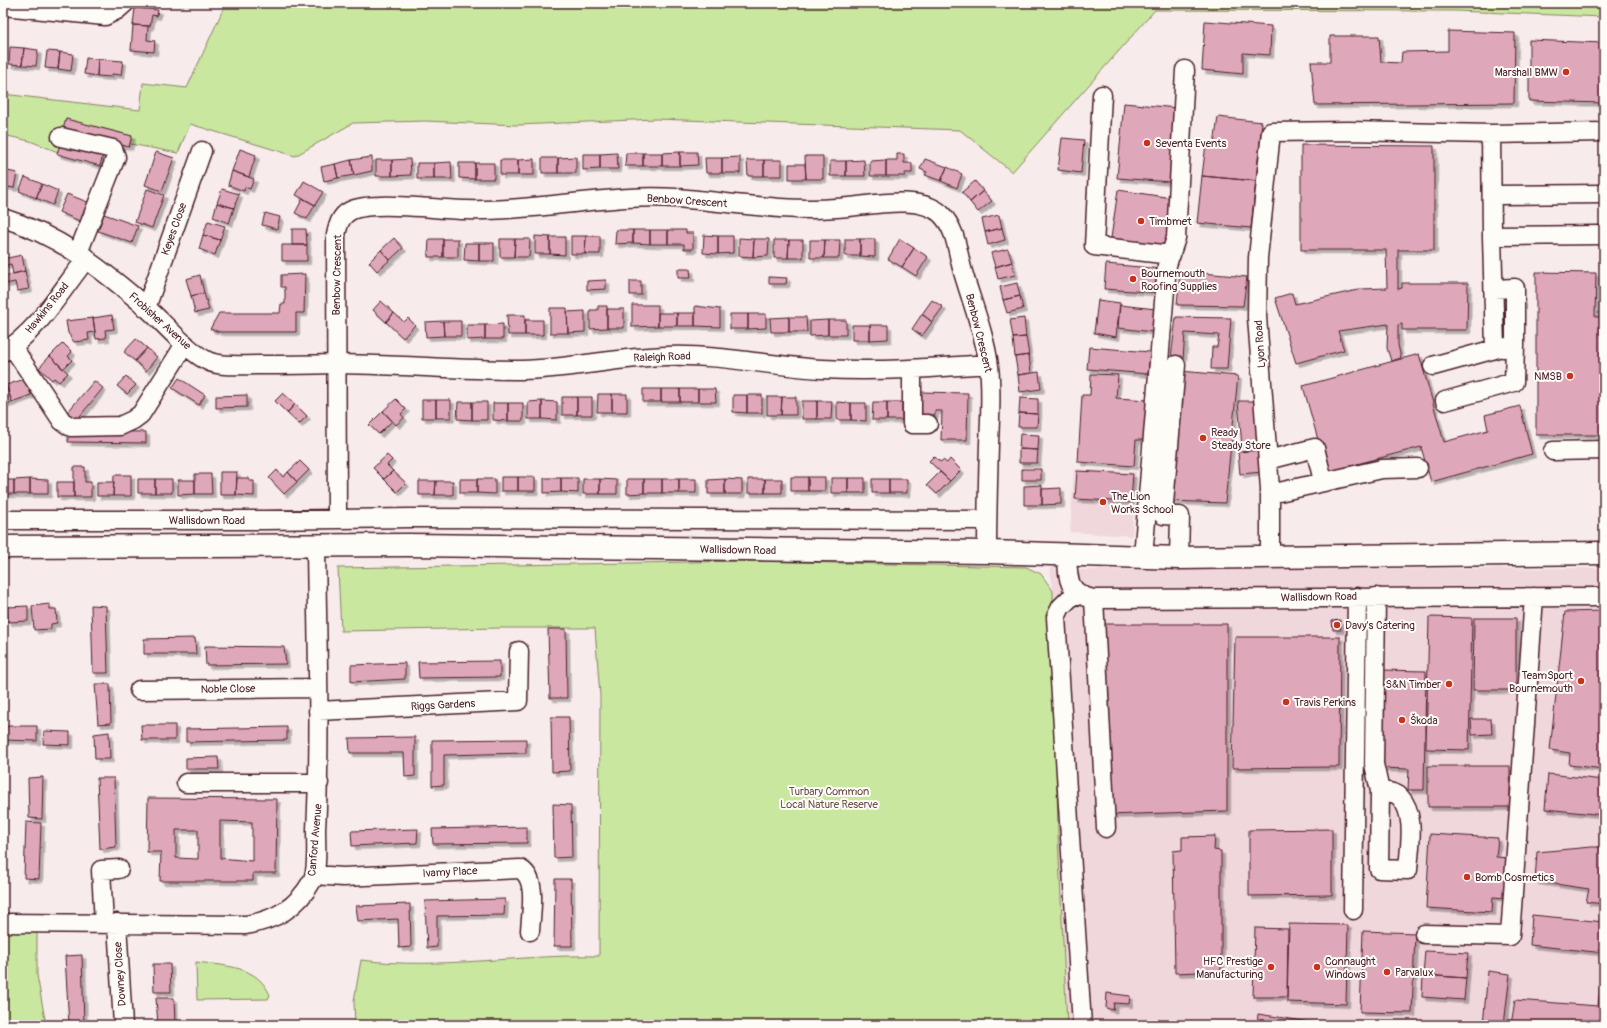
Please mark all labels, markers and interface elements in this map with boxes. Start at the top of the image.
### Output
place label: Marshall BMW [1495,66,1558,79]
marker: Marshall BMW [1561,67,1571,77]
place label: Seventa Events [1155,137,1226,150]
marker: Seventa Events [1142,138,1152,148]
street label: Benbow Crescent [646,192,728,210]
street label: Keyes Close [158,200,190,257]
place label: Timbmet [1149,215,1192,228]
marker: Timbmet [1136,216,1146,226]
street label: Benbow Crescent [330,234,344,316]
place label: Bournemouth Roofing Supplies [1141,267,1217,293]
marker: Bournemouth Roofing Supplies [1128,274,1138,284]
street label: Hawkins Road [22,280,72,336]
street label: Frobisher Avenue [126,290,194,353]
street label: Benbow Crescent [963,292,995,374]
street label: Lyon Road [1252,320,1268,368]
street label: Raleigh Road [633,350,691,364]
place label: NMSB [1534,370,1562,383]
marker: NMSB [1565,371,1575,381]
place label: Ready Steady Store [1211,426,1271,452]
marker: Ready Steady Store [1198,433,1208,443]
place label: The Lion Works School [1111,490,1174,516]
marker: The Lion Works School [1098,497,1108,507]
street label: Wallisdown Road [169,514,245,527]
street label: Wallisdown Road [700,543,776,557]
street label: Wallisdown Road [1281,590,1357,604]
place label: Davy's Catering [1345,619,1415,632]
marker: Davy's Catering [1332,620,1342,630]
place label: TeamSport Bournemouth [1509,669,1574,695]
marker: TeamSport Bournemouth [1576,676,1586,686]
place label: S&N Timber [1386,678,1441,691]
marker: S&N Timber [1444,679,1454,689]
street label: Noble Close [200,682,256,696]
place label: Travis Perkins [1294,696,1356,709]
street label: Riggs Gardens [410,697,476,713]
marker: Travis Perkins [1281,697,1291,707]
place label: Škoda [1410,713,1438,727]
marker: Škoda [1397,715,1407,725]
park label: Turbary Common Local Nature Reserve [780,785,879,811]
street label: Canford Avenue [305,803,325,877]
street label: Ivamy Place [422,864,478,880]
place label: Bomb Cosmetics [1475,871,1554,884]
marker: Bomb Cosmetics [1462,872,1472,882]
street label: Downey Close [111,941,129,1007]
place label: HFC Prestige Manufacturing [1196,955,1264,981]
place label: Connaught Windows [1325,955,1376,981]
marker: HFC Prestige Manufacturing [1266,962,1276,972]
marker: Connaught Windows [1312,962,1322,972]
place label: Parvalux [1395,966,1433,979]
marker: Parvalux [1382,967,1392,977]

